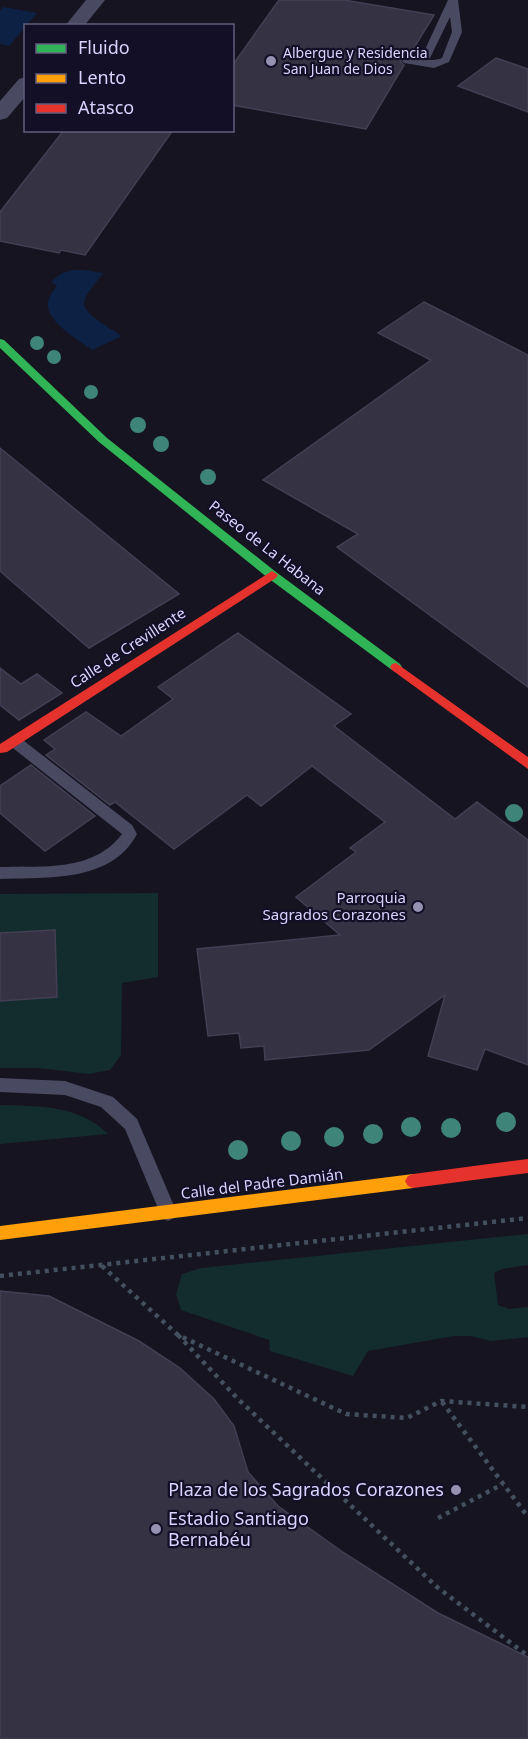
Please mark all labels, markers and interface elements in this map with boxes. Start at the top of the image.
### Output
legend [24,24,234,132]
text: Fluido [78,35,130,59]
place label: Albergue y Residencia San Juan de Dios [283,43,428,78]
marker: Albergue y Residencia San Juan de Dios [264,54,278,68]
text: Lento [78,65,126,89]
text: Atasco [78,95,134,119]
street label: Paseo de La Habana [205,495,330,599]
street label: Calle de Crevillente [66,602,189,692]
place label: Parroquia Sagrados Corazones [263,887,406,924]
marker: Parroquia Sagrados Corazones [411,900,425,914]
street label: Calle del Padre Damián [180,1163,344,1203]
place label: Plaza de los Sagrados Corazones [168,1477,444,1501]
marker: Plaza de los Sagrados Corazones [449,1483,463,1497]
place label: Estadio Santiago Bernabéu [168,1506,309,1551]
marker: Estadio Santiago Bernabéu [149,1522,163,1536]

